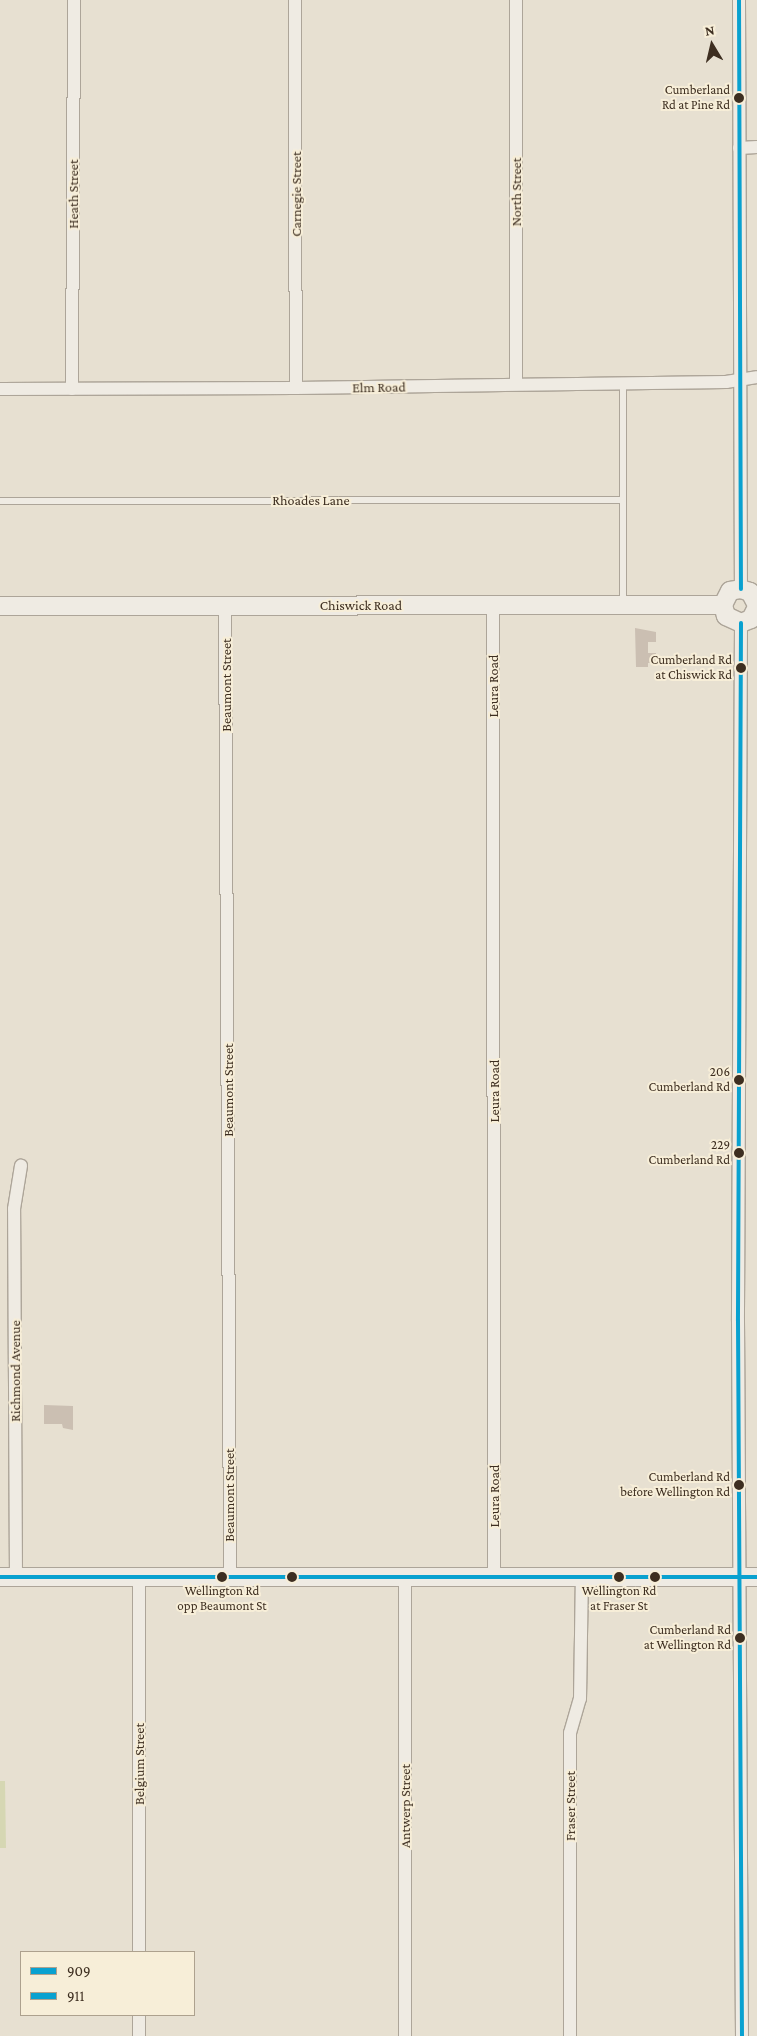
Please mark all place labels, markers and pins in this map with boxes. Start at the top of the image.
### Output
place label: Cumberland Rd at Pine Rd [662,83,730,114]
marker: Cumberland Rd at Pine Rd [734,93,744,103]
place label: Cumberland Rd at Chiswick Rd [651,653,732,684]
marker: Cumberland Rd at Chiswick Rd [736,663,746,673]
place label: 206 Cumberland Rd [649,1065,730,1096]
marker: 206 Cumberland Rd [734,1075,744,1085]
place label: 229 Cumberland Rd [649,1138,730,1169]
marker: 229 Cumberland Rd [734,1148,744,1158]
place label: Cumberland Rd before Wellington Rd [620,1470,730,1501]
marker: Cumberland Rd before Wellington Rd [734,1480,744,1490]
marker: Wellington Rd opp Beaumont St [217,1572,227,1582]
unlabelled marker [287,1572,297,1582]
marker: Wellington Rd at Fraser St [614,1572,624,1582]
unlabelled marker [650,1572,660,1582]
place label: Wellington Rd opp Beaumont St [177,1584,267,1615]
place label: Wellington Rd at Fraser St [582,1584,656,1615]
place label: Cumberland Rd at Wellington Rd [644,1623,731,1654]
marker: Cumberland Rd at Wellington Rd [735,1633,745,1643]

